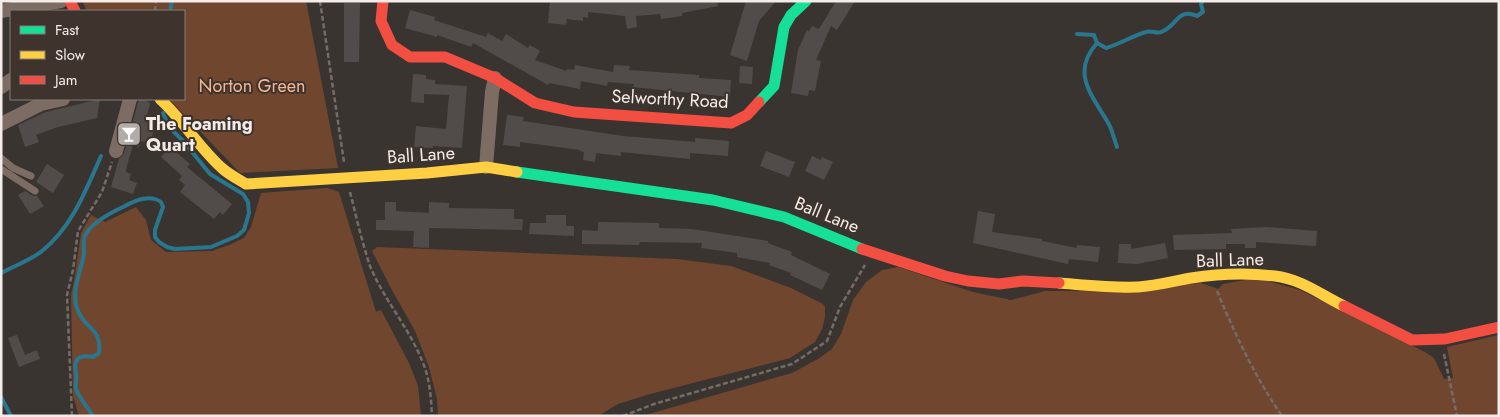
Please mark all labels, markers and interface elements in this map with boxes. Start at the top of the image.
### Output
legend [10,10,185,100]
text: Fast [55,19,79,41]
text: Slow [55,44,86,66]
text: Jam [53,69,78,91]
park label: Norton Green [199,73,305,99]
street label: Selworthy Road [611,83,729,115]
place label: The Foaming Quart [146,111,253,158]
bar icon: The Foaming Quart [116,121,142,147]
street label: Ball Lane [386,140,456,170]
street label: Ball Lane [791,190,863,240]
street label: Ball Lane [1196,246,1264,274]

